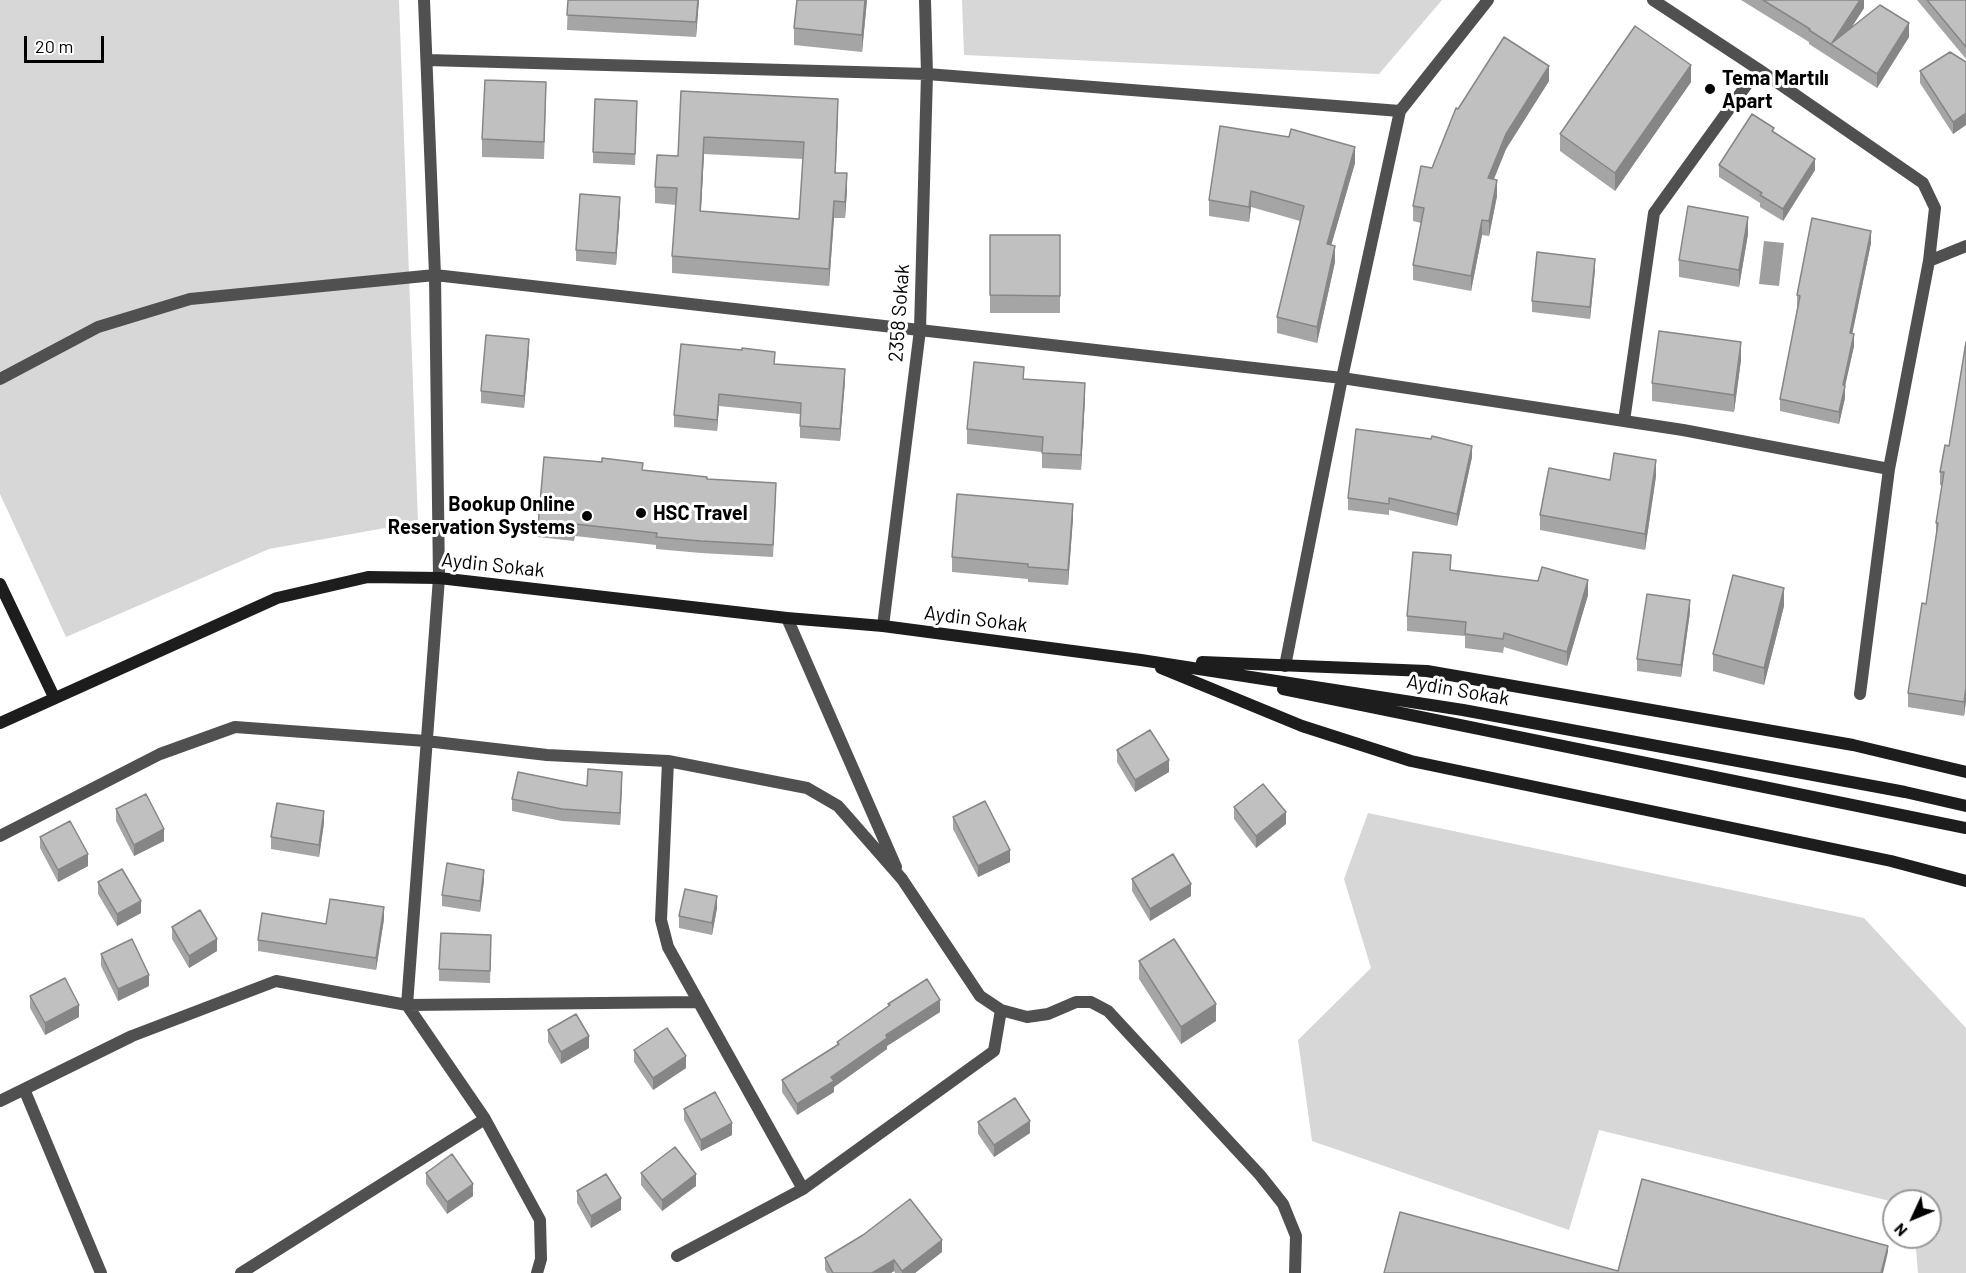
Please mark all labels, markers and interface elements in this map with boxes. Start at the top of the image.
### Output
scale bar [27,24,106,62]
text: 20 m [35,35,73,57]
place label: Tema Martılı Apart [1722,66,1829,113]
marker: Tema Martılı Apart [1703,82,1717,96]
street label: 2358 Sokak [884,263,914,363]
place label: Bookup Online Reservation Systems [388,492,575,539]
place label: HSC Travel [653,501,748,525]
marker: HSC Travel [634,506,648,520]
marker: Bookup Online Reservation Systems [580,509,594,523]
street label: Aydin Sokak [440,548,546,582]
street label: Aydin Sokak [923,601,1029,637]
street label: Aydin Sokak [1405,669,1511,711]
north arrow [1882,1189,1942,1249]
text: N [1890,1220,1911,1241]

